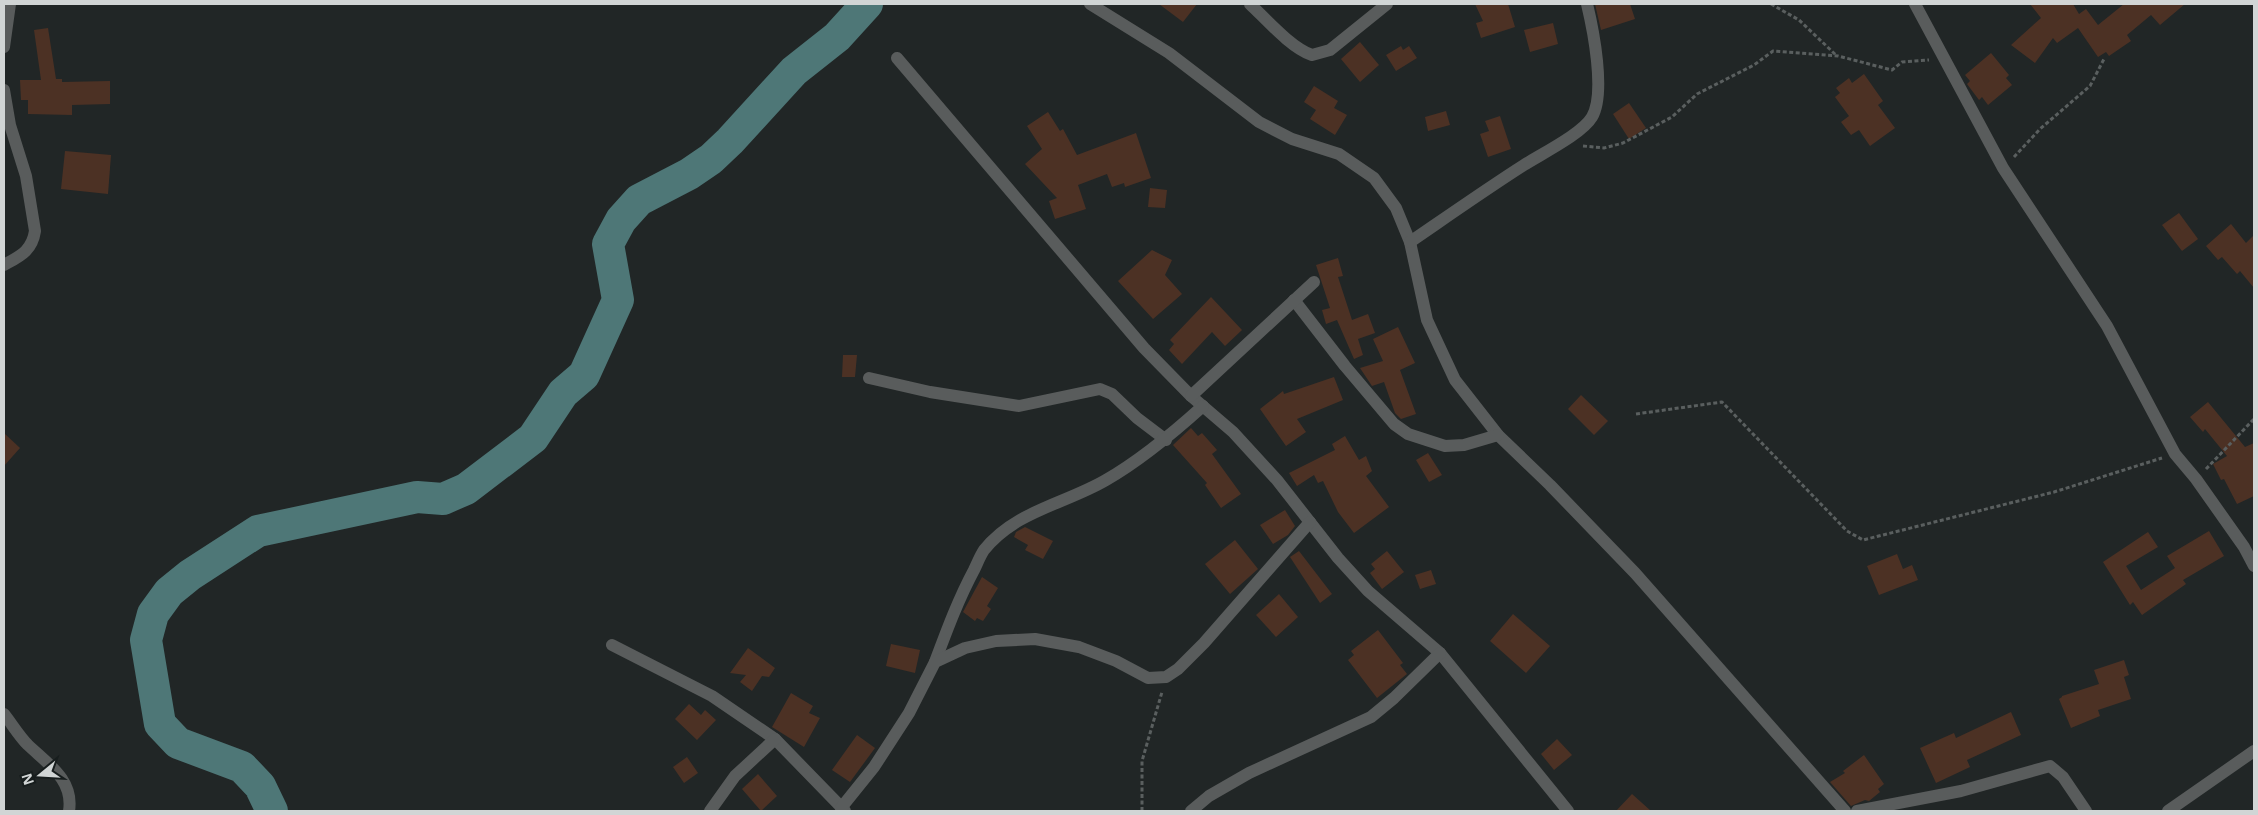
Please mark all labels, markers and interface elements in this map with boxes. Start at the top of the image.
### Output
north arrow [15,750,65,800]
text: N [16,771,38,788]

